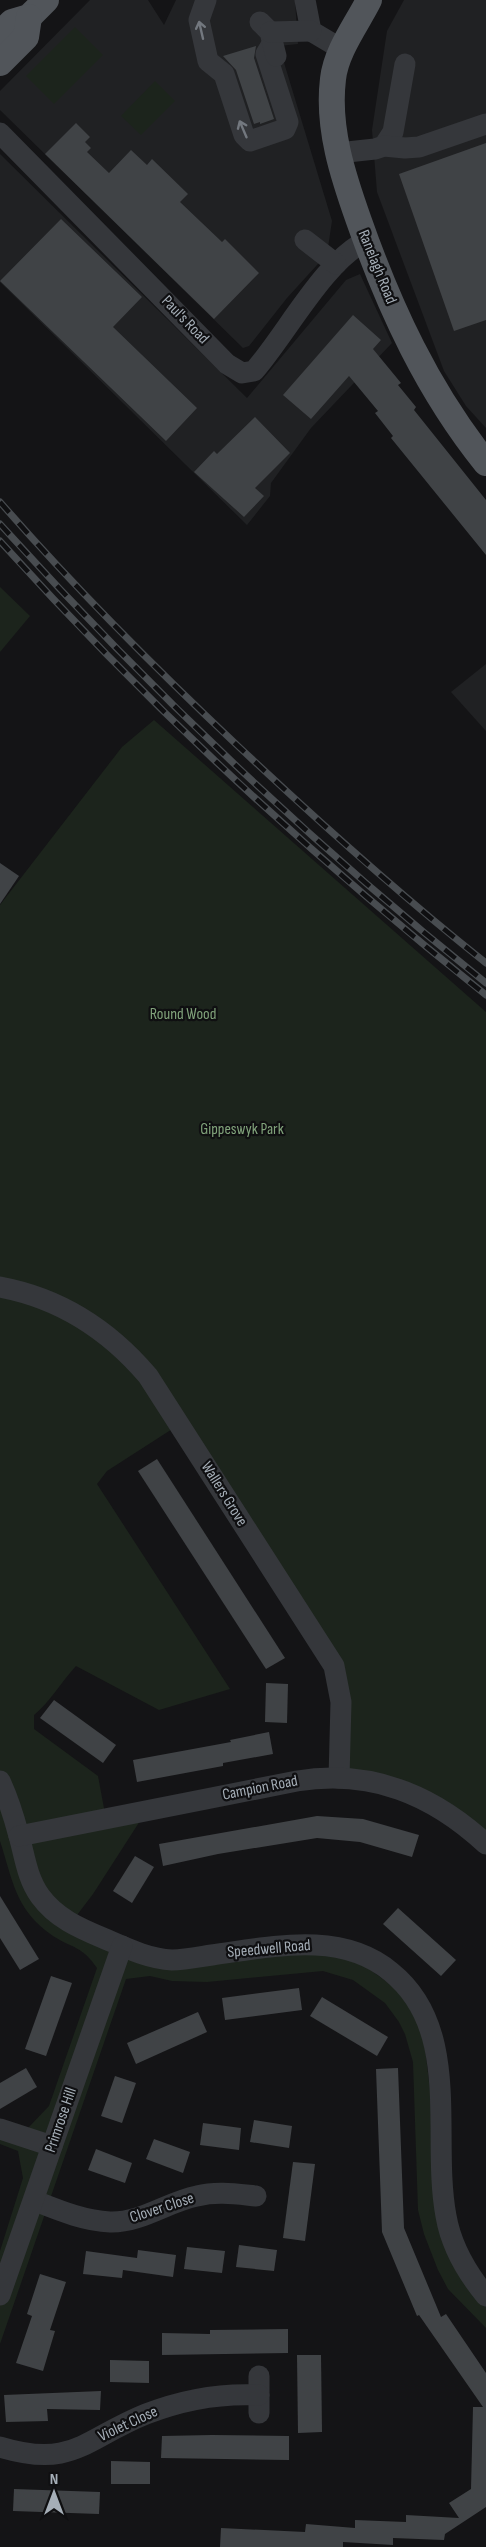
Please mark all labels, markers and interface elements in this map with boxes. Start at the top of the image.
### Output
one-way arrow [195,21,207,40]
one-way arrow [237,120,248,138]
street label: Ranelagh Road [354,227,400,307]
street label: Paul's Road [157,292,213,348]
park label: Round Wood [150,1005,216,1024]
park label: Gippeswyk Park [200,1120,284,1139]
street label: Wallers Grove [197,1458,251,1530]
street label: Campion Road [221,1771,299,1805]
street label: Speedwell Road [227,1936,311,1962]
street label: Primrose Hill [41,2085,81,2155]
street label: Clover Close [127,2189,197,2227]
street label: Violet Close [95,2402,161,2446]
north arrow [24,2463,84,2523]
text: N [50,2470,58,2489]

